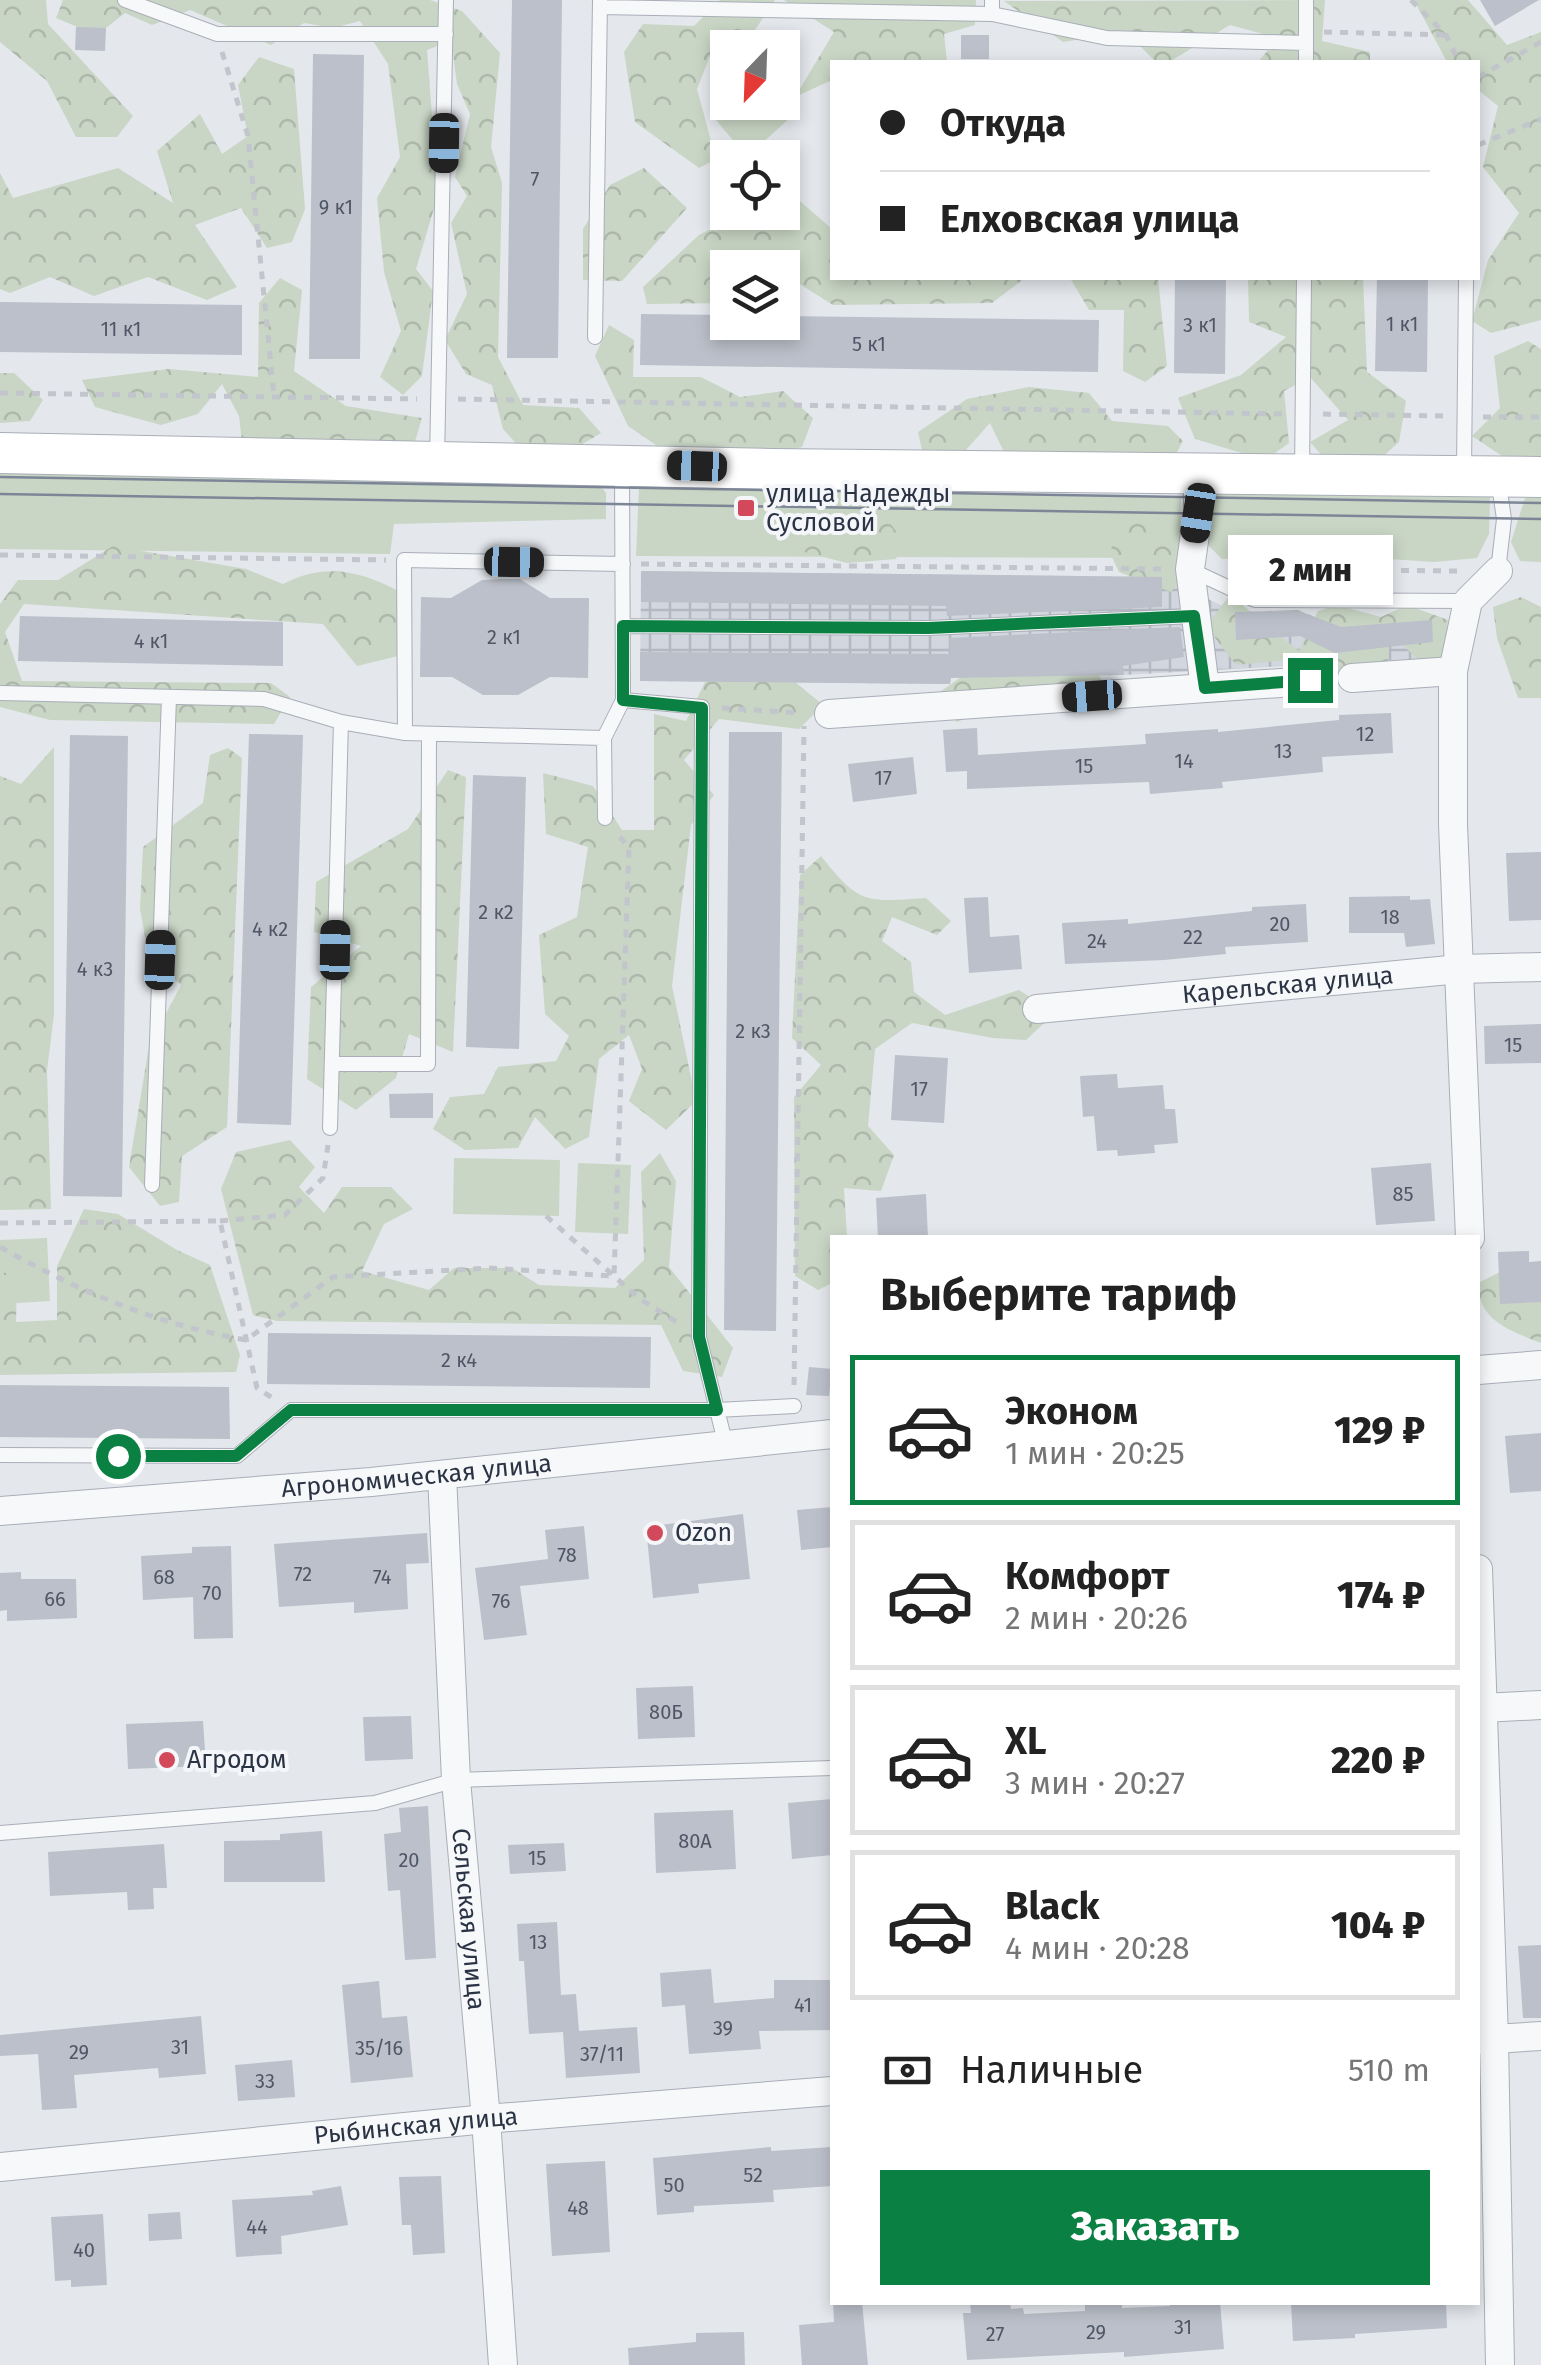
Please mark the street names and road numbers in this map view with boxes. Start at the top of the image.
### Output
street label: Карельская улица [1181,960,1395,1010]
street label: Агрономическая улица [280,1448,553,1504]
street label: Сельская улица [445,1827,491,2011]
street label: Рыбинская улица [312,2101,519,2151]

